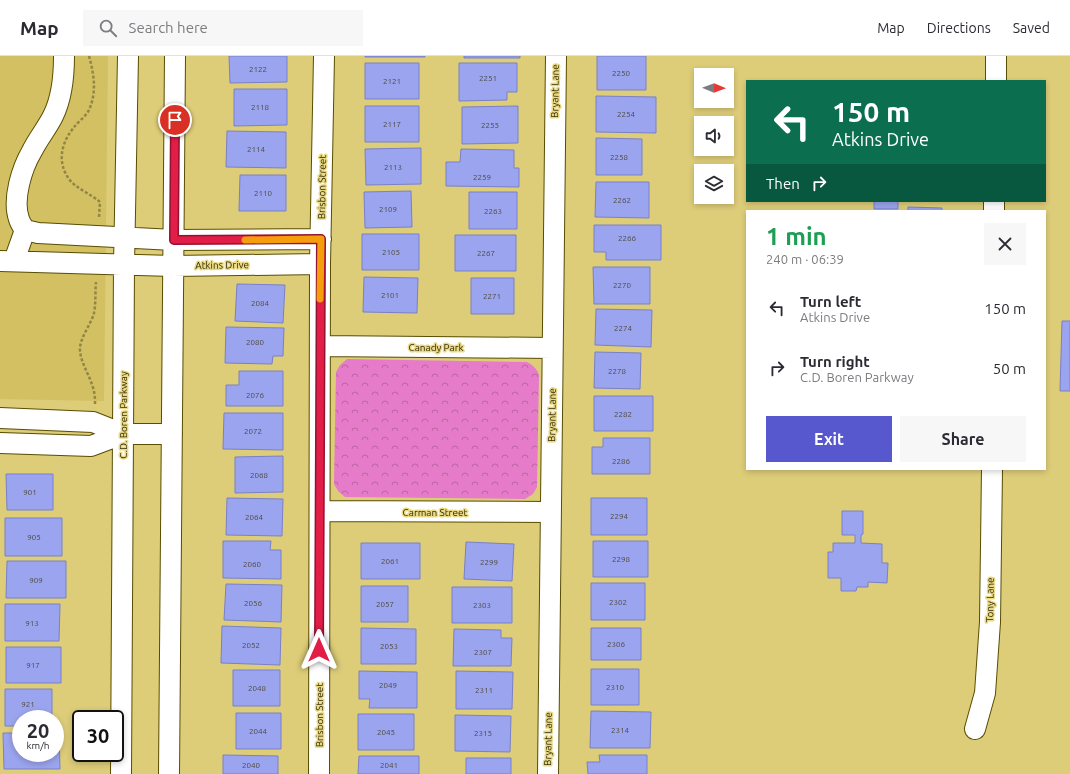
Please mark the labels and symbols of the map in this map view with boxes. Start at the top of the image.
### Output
street label: Bryant Lane [549,64,561,118]
house number: 2122 [249,65,267,74]
north arrow [694,68,734,108]
house number: 2250 [612,69,631,78]
house number: 2251 [479,74,497,83]
house number: 2121 [383,77,401,86]
pin [158,103,192,137]
house number: 2118 [251,103,270,112]
house number: 2254 [617,110,636,119]
house number: 2117 [383,120,401,129]
house number: 2255 [481,121,499,130]
house number: 2114 [247,145,266,154]
house number: 2258 [610,153,629,162]
street label: Brisbon Street [316,155,328,219]
house number: 2113 [384,163,402,172]
house number: 2259 [473,173,491,182]
house number: 2110 [254,189,273,198]
house number: 2262 [613,196,631,205]
house number: 2109 [379,205,397,214]
house number: 2263 [484,207,502,216]
house number: 2266 [618,234,637,243]
house number: 2105 [382,248,400,257]
house number: 2267 [477,249,495,258]
street label: Atkins Drive [195,259,249,271]
house number: 2270 [613,281,632,290]
house number: 2101 [381,291,399,300]
house number: 2271 [483,292,501,301]
house number: 2084 [251,299,270,308]
house number: 2274 [614,324,633,333]
house number: 2080 [246,338,265,347]
street label: Canady Park [409,342,463,353]
house number: 2278 [608,367,627,376]
street label: C.D. Boren Parkway [118,371,129,459]
street label: Bryant Lane [546,388,558,442]
house number: 2076 [246,391,265,400]
house number: 2282 [614,410,632,419]
house number: 2072 [244,427,262,436]
house number: 2286 [612,457,631,466]
house number: 2068 [250,471,269,480]
house number: 901 [23,488,37,497]
street label: Carman Street [403,507,467,518]
house number: 2294 [610,512,629,521]
house number: 2064 [245,513,264,522]
house number: 905 [27,533,41,542]
house number: 2298 [612,555,631,564]
house number: 2061 [381,557,399,566]
house number: 2299 [480,558,498,567]
house number: 2060 [243,560,262,569]
house number: 909 [29,576,43,585]
street label: Tony Lane [984,577,996,623]
house number: 2302 [609,598,627,607]
house number: 2056 [244,599,263,608]
house number: 2057 [376,600,394,609]
house number: 2303 [473,601,491,610]
house number: 913 [25,619,39,628]
position arrow [298,629,340,671]
house number: 2306 [607,640,626,649]
house number: 2052 [242,641,260,650]
house number: 2053 [380,642,398,651]
house number: 2307 [474,648,492,657]
house number: 917 [26,661,40,670]
house number: 2049 [379,681,397,690]
street label: Brisbon Street [314,683,325,747]
house number: 2310 [606,683,625,692]
house number: 2048 [248,684,267,693]
house number: 2311 [475,686,493,695]
house number: 921 [21,700,35,709]
speed limit sign: 30 [72,710,124,762]
street label: Bryant Lane [542,712,554,766]
house number: 2314 [611,726,630,735]
house number: 2044 [249,727,268,736]
house number: 2045 [377,728,395,737]
house number: 2315 [474,729,492,738]
house number: 2040 [242,761,261,770]
house number: 2041 [380,761,398,770]

